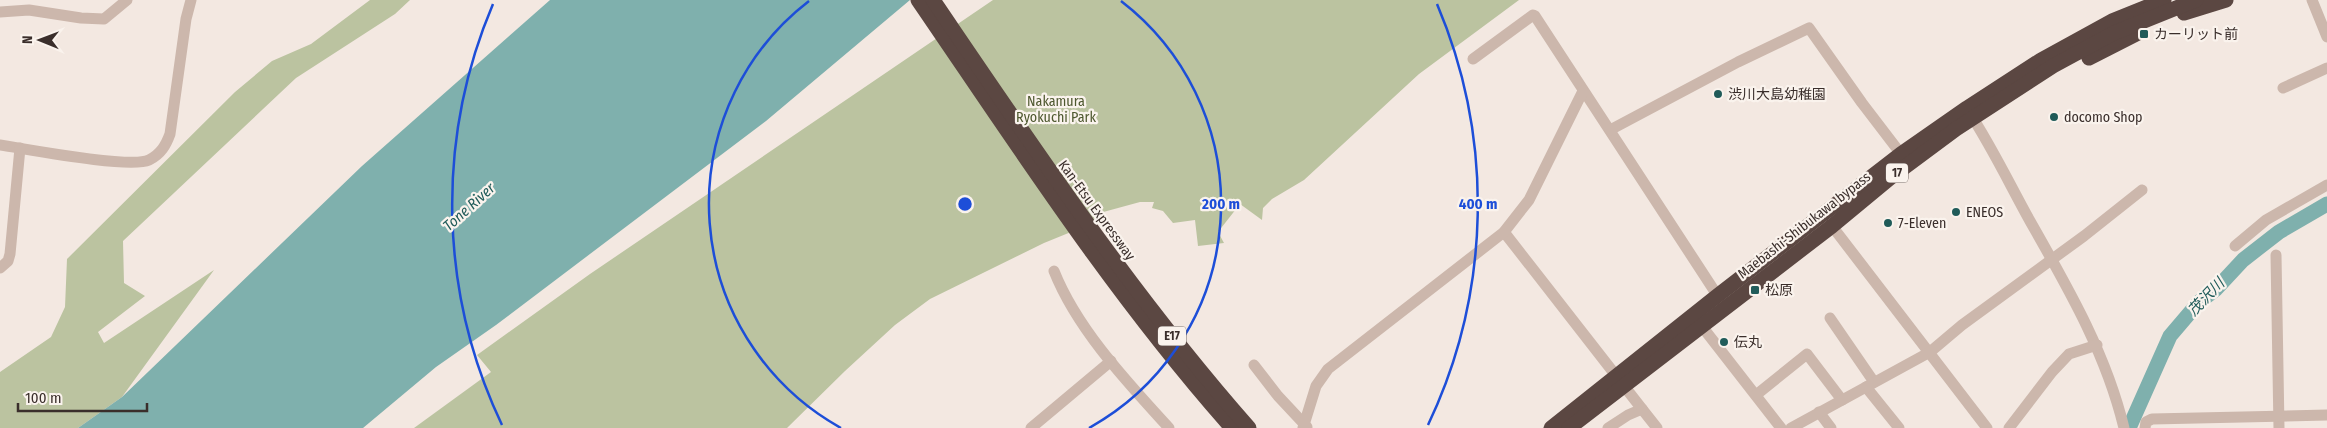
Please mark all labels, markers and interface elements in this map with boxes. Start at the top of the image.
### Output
north arrow [15,15,65,65]
place label: カーリット前 [2154,26,2238,43]
marker: カーリット前 [2138,28,2150,40]
text: N [19,35,36,44]
place label: 渋川大島幼稚園 [1728,86,1826,103]
marker: 渋川大島幼稚園 [1712,88,1724,100]
park label: Nakamura Ryokuchi Park [1016,93,1096,126]
place label: docomo Shop [2064,109,2143,126]
marker: docomo Shop [2048,111,2060,123]
street label: Kan-Etsu Expressway [1055,157,1139,264]
road number: 17 [1886,164,1908,182]
street label: Maebashi-Shibukawa bypass [1735,168,1874,282]
water label: Tone River [439,179,499,235]
centre of rings [956,195,974,213]
text: 200 m [1201,195,1240,213]
text: 400 m [1459,195,1497,213]
place label: ENEOS [1966,204,2003,221]
marker: ENEOS [1950,206,1962,218]
place label: 7-Eleven [1898,215,1946,232]
marker: 7-Eleven [1882,217,1894,229]
water label: 茂沢川 [2184,273,2229,319]
place label: 松原 [1765,282,1793,299]
marker: 松原 [1749,284,1761,296]
road number: E17 [1158,326,1186,346]
place label: 伝丸 [1734,334,1762,351]
marker: 伝丸 [1718,336,1730,348]
scale bar [18,380,146,412]
text: 100 m [25,389,62,407]

